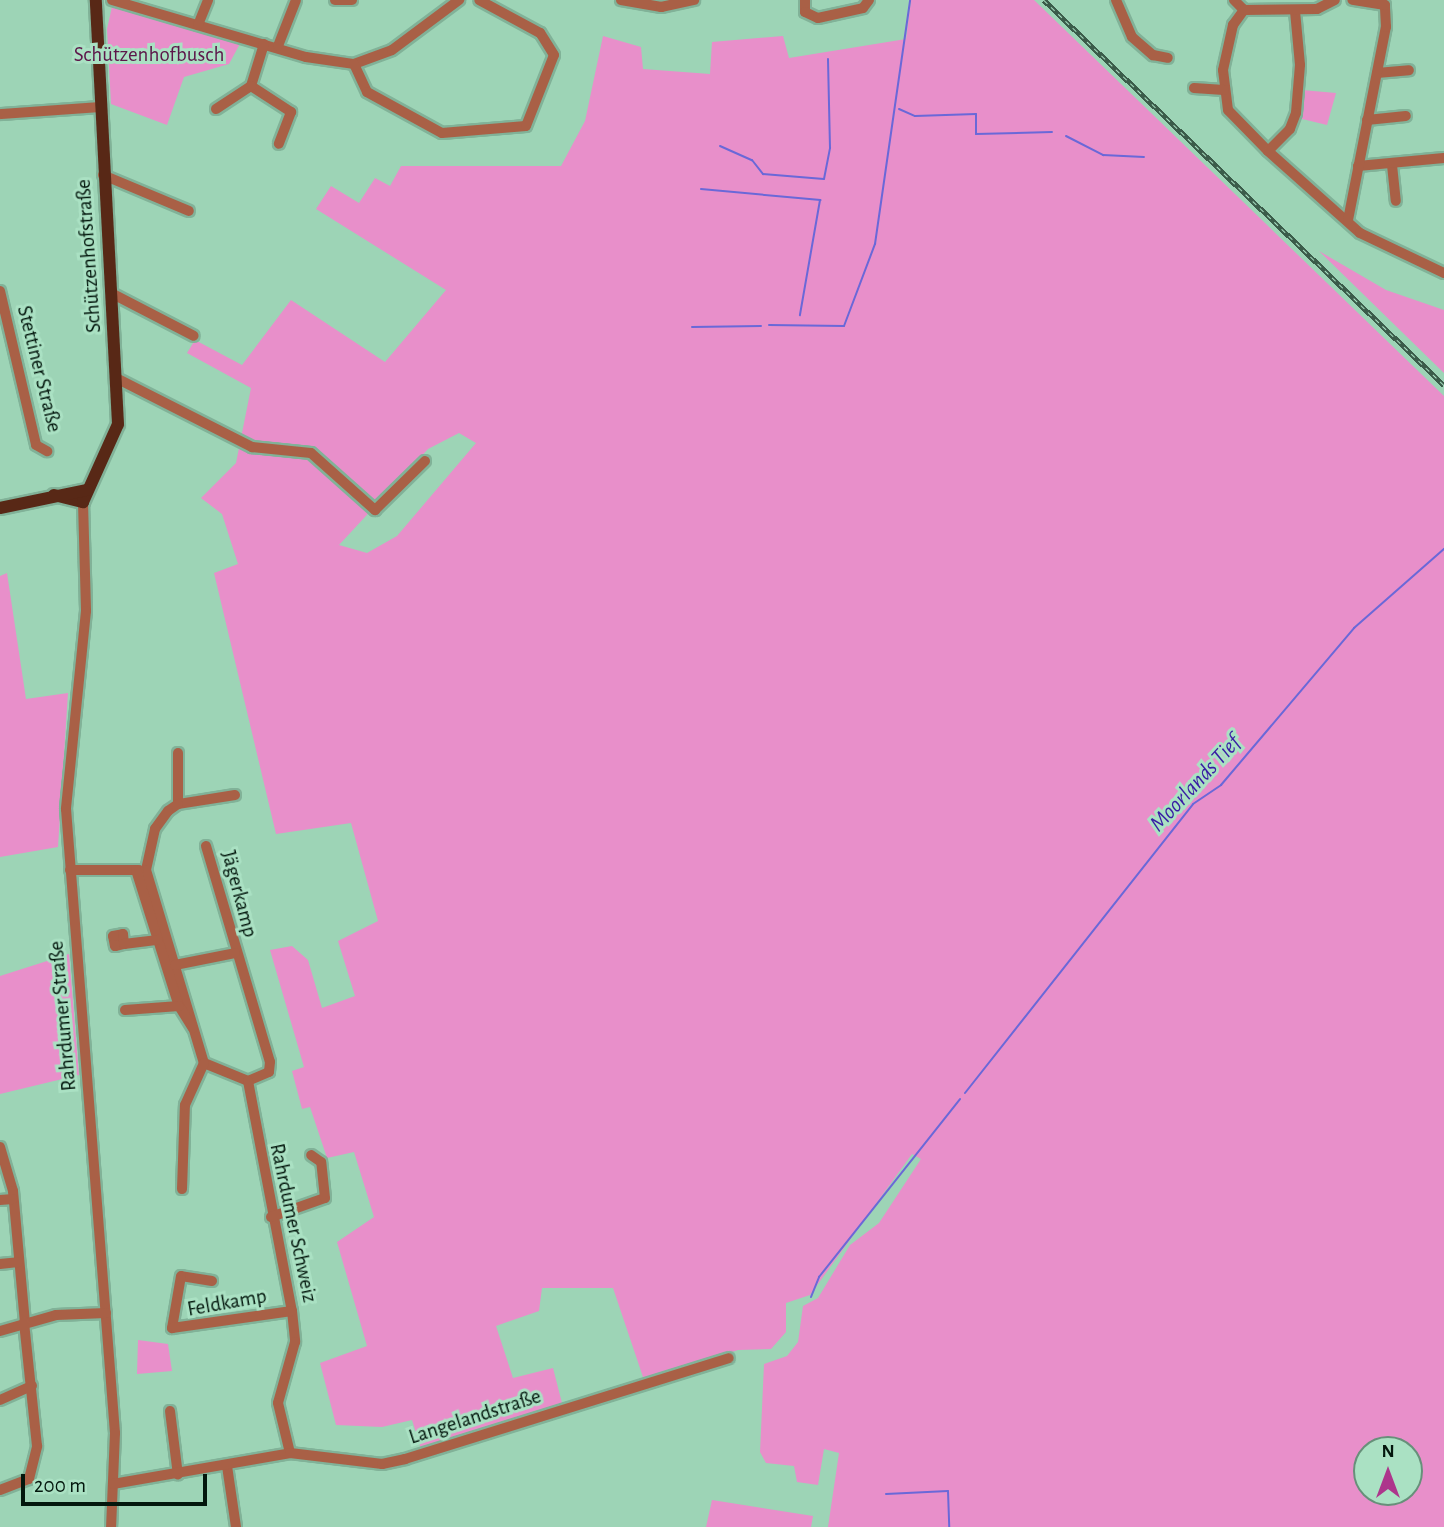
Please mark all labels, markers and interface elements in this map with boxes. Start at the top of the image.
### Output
park label: Schützenhofbusch [74,42,224,68]
street label: Schützenhofstraße [71,178,107,334]
street label: Stettiner Straße [11,303,67,435]
water label: Moorlands Tief [1144,730,1248,838]
street label: Jägerkamp [215,848,263,940]
street label: Rahrdumer Straße [44,940,82,1092]
street label: Rahrdumer Schweiz [264,1141,322,1305]
street label: Feldkamp [185,1284,269,1322]
street label: Langelandstraße [406,1384,544,1450]
north arrow [1353,1436,1423,1506]
text: N [1381,1442,1395,1461]
scale bar [24,1460,210,1504]
text: 200 m [34,1475,86,1496]

